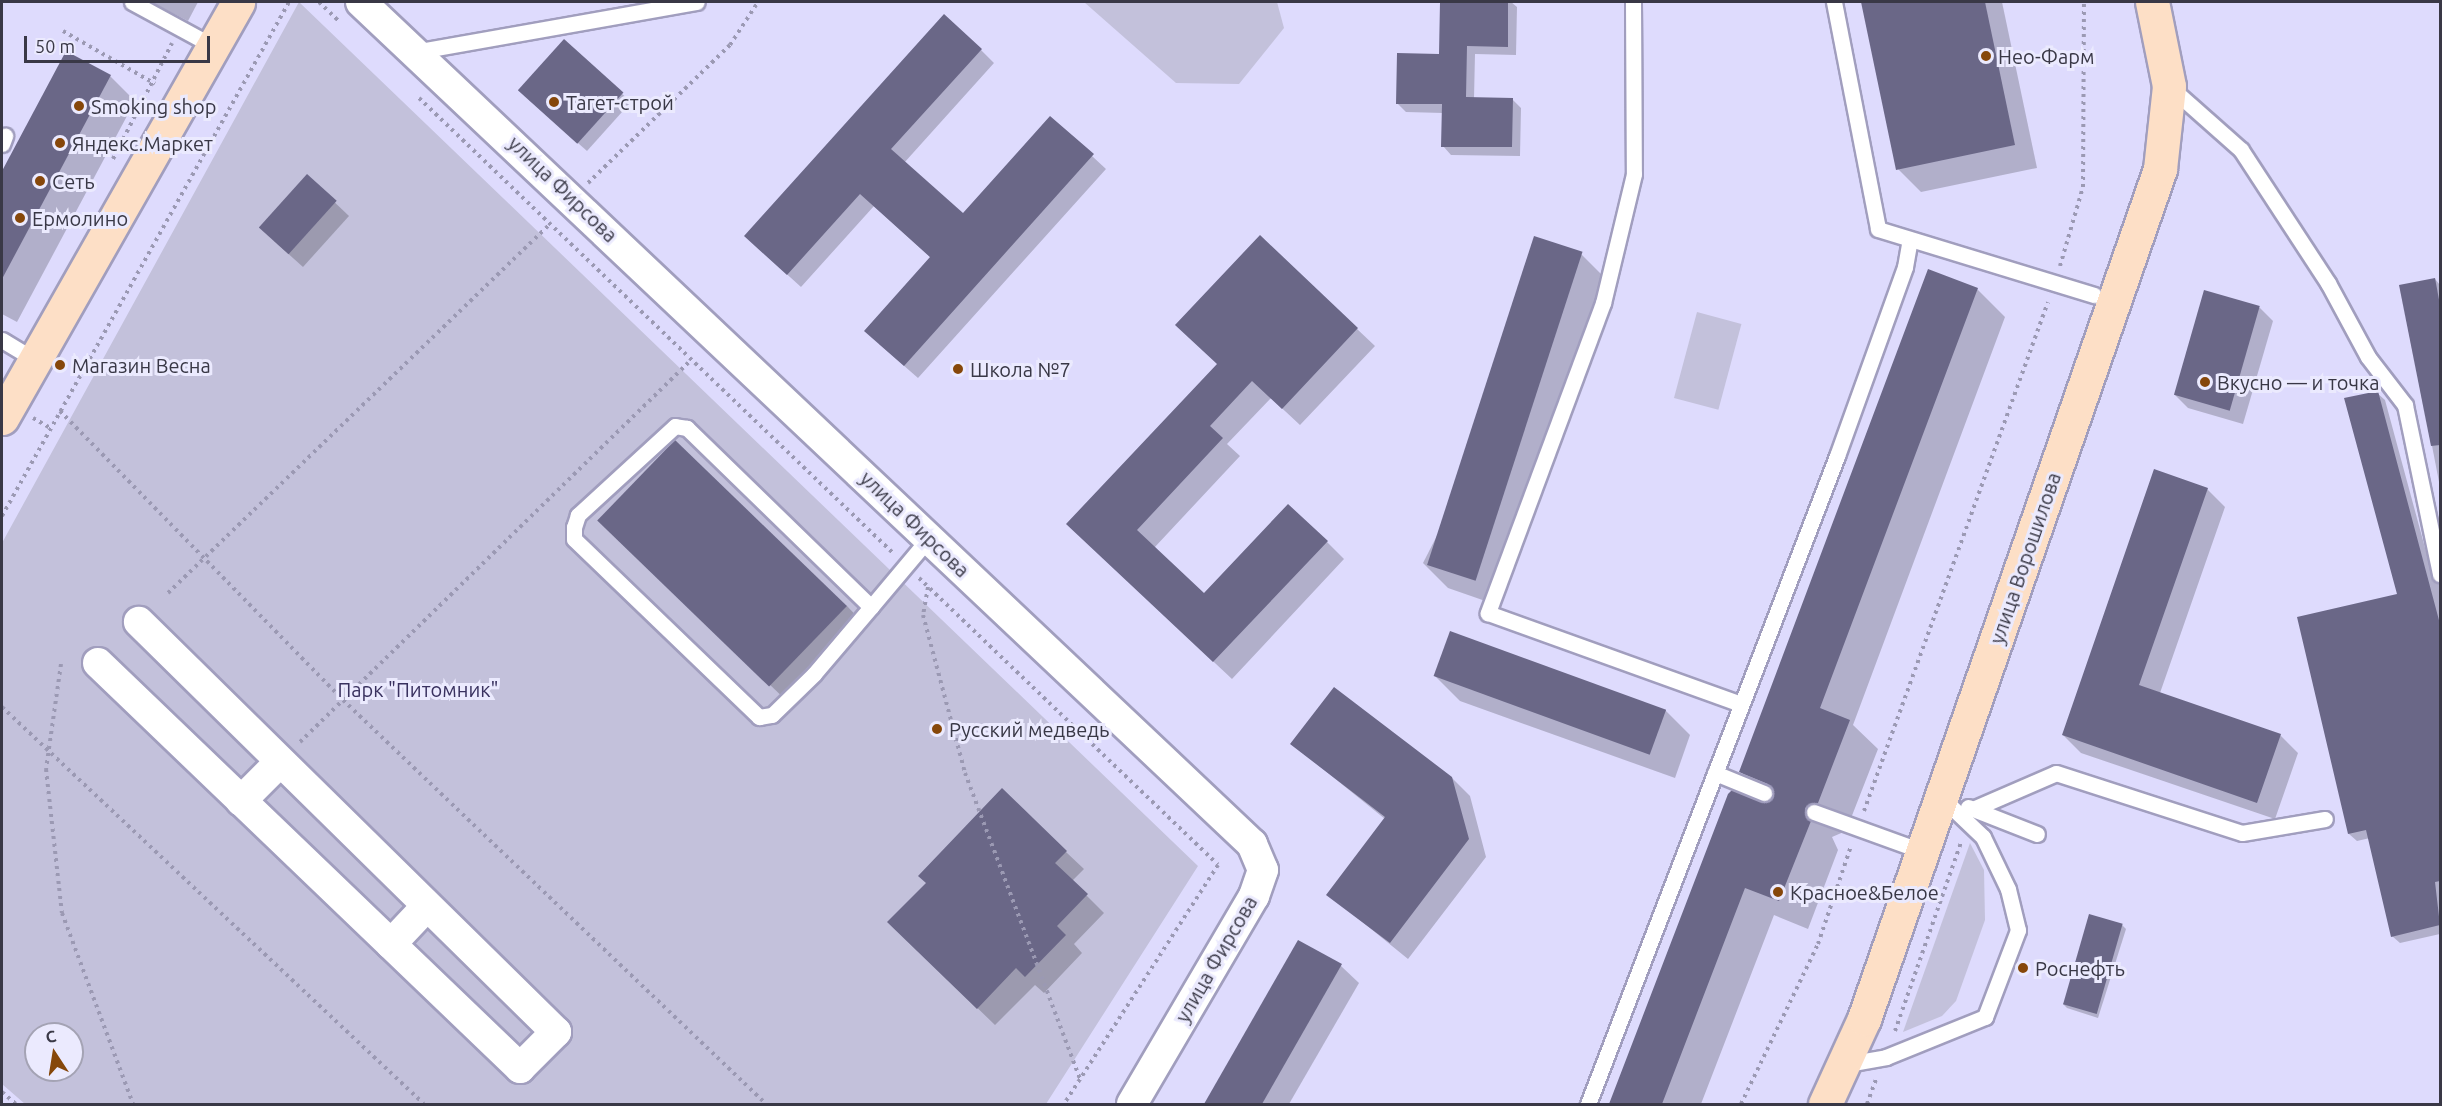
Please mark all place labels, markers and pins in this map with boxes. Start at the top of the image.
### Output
place label: Нео-Фарм [1998,44,2094,68]
marker: Нео-Фарм [1979,49,1993,63]
place label: Тагет-строй [566,90,674,114]
place label: Smoking shop [91,94,216,118]
marker: Тагет-строй [547,95,561,109]
marker: Smoking shop [72,99,86,113]
place label: Яндекс.Маркет [72,131,213,155]
marker: Яндекс.Маркет [53,136,67,150]
place label: Сеть [52,169,95,193]
marker: Сеть [33,174,47,188]
place label: Ермолино [32,206,128,230]
marker: Ермолино [13,211,27,225]
place label: Магазин Весна [72,353,211,377]
place label: Школа №7 [970,357,1071,381]
marker: Магазин Весна [53,358,67,372]
marker: Школа №7 [951,362,965,376]
place label: Вкусно — и точка [2217,370,2379,394]
marker: Вкусно — и точка [2198,375,2212,389]
place label: Русский медведь [949,717,1109,741]
marker: Русский медведь [930,722,944,736]
place label: Красное&Белое [1790,880,1939,904]
marker: Красное&Белое [1771,885,1785,899]
place label: Роснефть [2035,956,2125,980]
marker: Роснефть [2016,961,2030,975]

